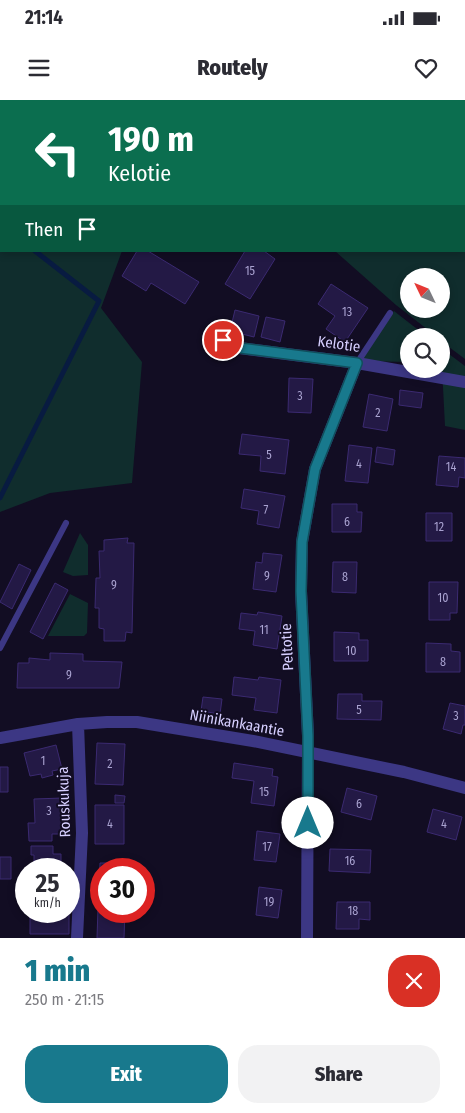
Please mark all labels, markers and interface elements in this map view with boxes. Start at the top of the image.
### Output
text: 21:14 [25,6,63,29]
icon: menu [25,54,53,82]
text: Routely [197,54,268,81]
icon: heart [412,54,440,82]
text: 190 m [108,118,194,160]
icon: left [25,120,90,185]
text: Kelotie [108,160,171,187]
icon: arrive [73,215,101,243]
text: Then [25,218,63,241]
house number: 15 [245,264,256,278]
north arrow [400,268,450,318]
map controls [400,268,450,378]
house number: 13 [342,305,352,319]
pin [202,319,244,361]
icon: arrive [209,326,237,354]
button: search [400,328,450,378]
street label: Kelotie [316,332,362,356]
house number: 3 [297,389,303,403]
house number: 2 [375,406,381,420]
house number: 5 [266,448,272,462]
house number: 4 [356,457,362,471]
house number: 14 [446,460,456,474]
house number: 7 [264,503,269,517]
house number: 6 [344,515,350,529]
house number: 12 [434,520,444,534]
house number: 9 [264,569,270,583]
house number: 8 [342,570,348,584]
house number: 9 [111,578,117,592]
house number: 10 [438,591,448,605]
house number: 11 [259,623,269,637]
street label: Peltotie [277,623,297,671]
house number: 10 [346,644,356,658]
house number: 8 [440,655,446,669]
house number: 9 [66,668,72,682]
house number: 5 [356,703,362,717]
street label: Niinikankaantie [188,706,286,740]
house number: 3 [453,709,459,723]
house number: 1 [41,754,45,768]
house number: 2 [107,757,113,771]
street label: Rouskukuja [54,766,74,838]
house number: 15 [259,785,270,799]
position arrow [281,796,333,848]
house number: 6 [356,797,362,811]
house number: 3 [46,804,52,818]
house number: 4 [107,817,113,831]
house number: 4 [441,817,447,831]
house number: 17 [262,840,272,854]
house number: 16 [345,854,355,868]
speed limit sign: 30 [90,858,155,923]
text: 25 [36,869,59,899]
house number: 19 [264,895,274,909]
text: km/h [34,896,61,910]
house number: 18 [348,904,358,918]
text: 1 min [25,953,90,989]
button: close [388,955,440,1007]
text: 250 m · 21:15 [25,990,104,1009]
button: Exit [25,1045,228,1103]
button: Share [238,1045,440,1103]

